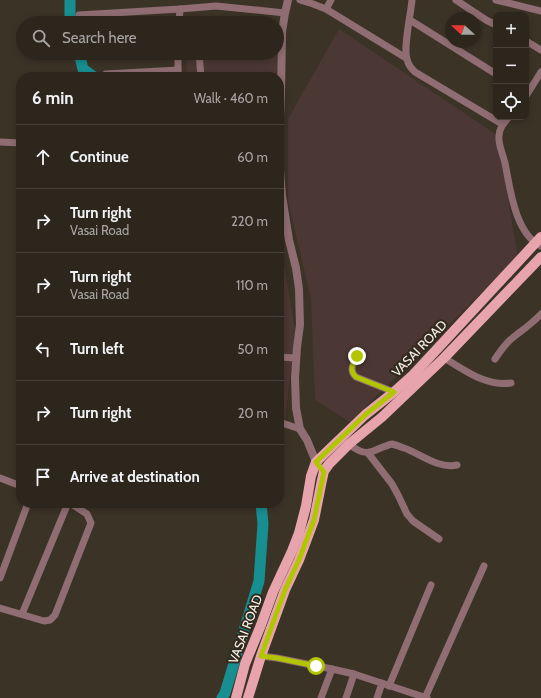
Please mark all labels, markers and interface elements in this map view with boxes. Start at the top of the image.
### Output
north arrow [445,12,481,48]
map controls [493,12,529,120]
button: + [493,12,529,48]
search box [16,16,284,60]
icon: search [30,27,52,49]
text: Search here [62,29,137,47]
button: − [493,48,529,84]
button: locate [493,84,529,120]
text: 6 min [32,88,74,108]
text: Walk · 460 m [194,90,268,106]
icon: ahead [32,146,54,168]
text: Continue [70,148,129,166]
text: 60 m [237,149,268,165]
text: Turn right [70,204,131,222]
icon: right [32,210,54,232]
text: 220 m [231,213,268,229]
text: Vasai Road [70,222,129,238]
text: Turn right [70,268,131,286]
icon: right [32,274,54,296]
text: 110 m [236,277,268,293]
text: Vasai Road [70,286,129,302]
street label: VASAI ROAD [388,316,450,380]
icon: left [32,338,54,360]
text: Turn left [70,340,124,358]
text: 50 m [238,341,268,357]
route end [348,347,366,365]
icon: right [32,402,54,424]
text: Turn right [70,404,131,422]
text: 20 m [238,405,268,421]
icon: arrive [32,466,54,488]
text: Arrive at destination [70,468,200,486]
street label: VASAI ROAD [225,592,265,666]
route start [307,657,325,675]

